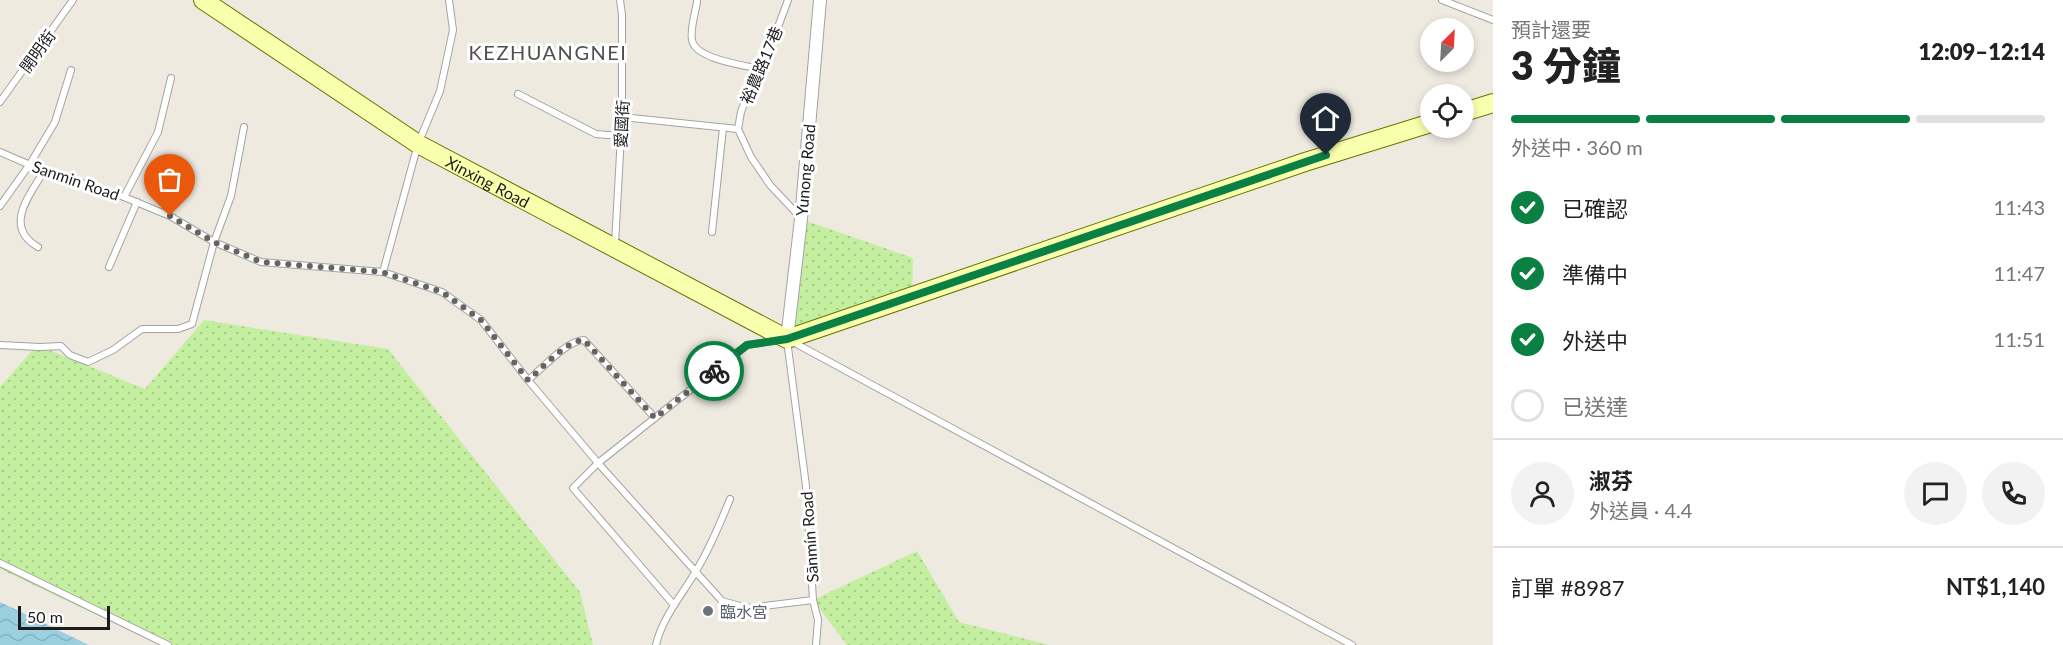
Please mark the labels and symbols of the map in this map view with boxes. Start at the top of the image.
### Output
north arrow [1420,18,1474,72]
street label: 裕農路17巷 [736,23,786,107]
street label: 開明街 [15,26,59,76]
district label: KEZHUANGNEI [469,40,627,64]
pin [1300,93,1351,155]
street label: 愛國街 [610,100,632,148]
street label: Yunong Road [792,123,818,217]
street label: Xinxing Road [443,151,533,211]
pin [144,154,195,216]
street label: Sanmin Road [30,156,122,204]
courier [684,341,744,401]
street label: Sānmín Road [796,491,822,583]
place label: 臨水宮 [720,602,768,621]
scale bar [18,603,110,630]
marker: 臨水宮 [701,604,715,618]

